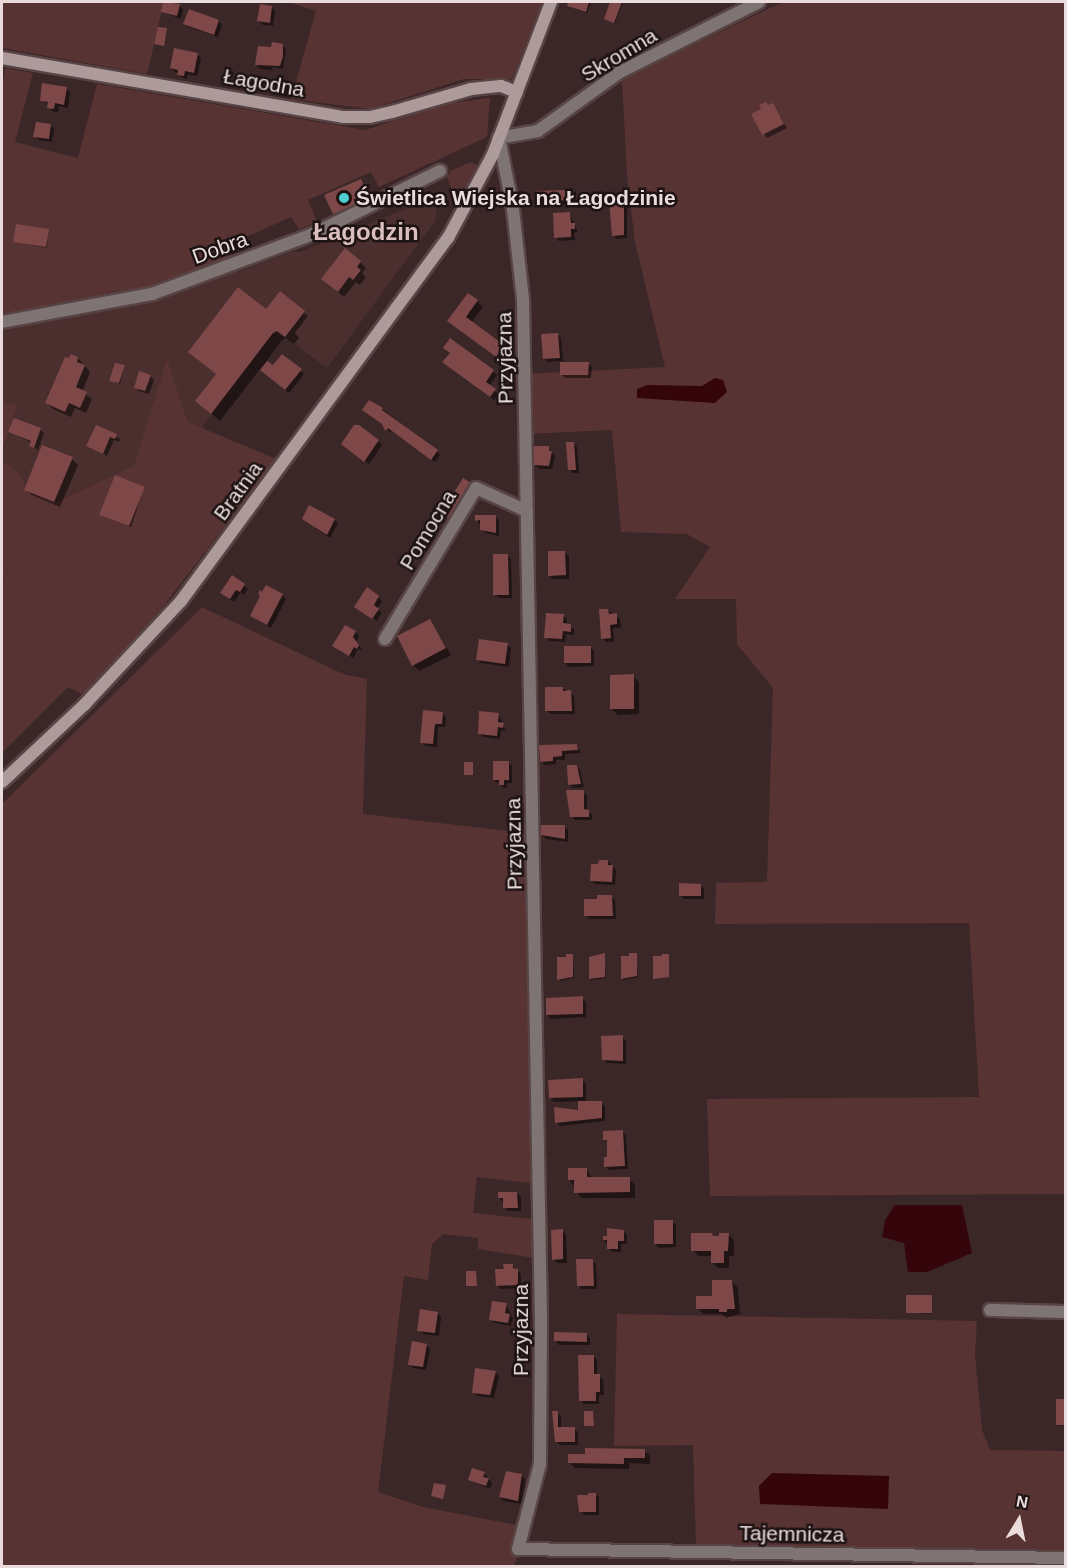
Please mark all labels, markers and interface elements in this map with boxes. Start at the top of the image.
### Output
street label: Skromna [576,23,662,87]
street label: Łagodna [222,63,306,103]
place label: Świetlica Wiejska na Łagodzinie [356,185,676,211]
marker: Świetlica Wiejska na Łagodzinie [337,191,351,205]
district label: Łagodzin [313,218,419,246]
street label: Dobra [189,226,251,270]
street label: Przyjazna [492,312,518,404]
street label: Bratnia [208,457,268,525]
street label: Pomocna [394,485,462,575]
street label: Przyjazna [501,798,527,890]
street label: Przyjazna [508,1284,534,1376]
north arrow [989,1490,1049,1550]
text: N [1015,1492,1029,1511]
street label: Tajemnicza [739,1520,845,1548]

